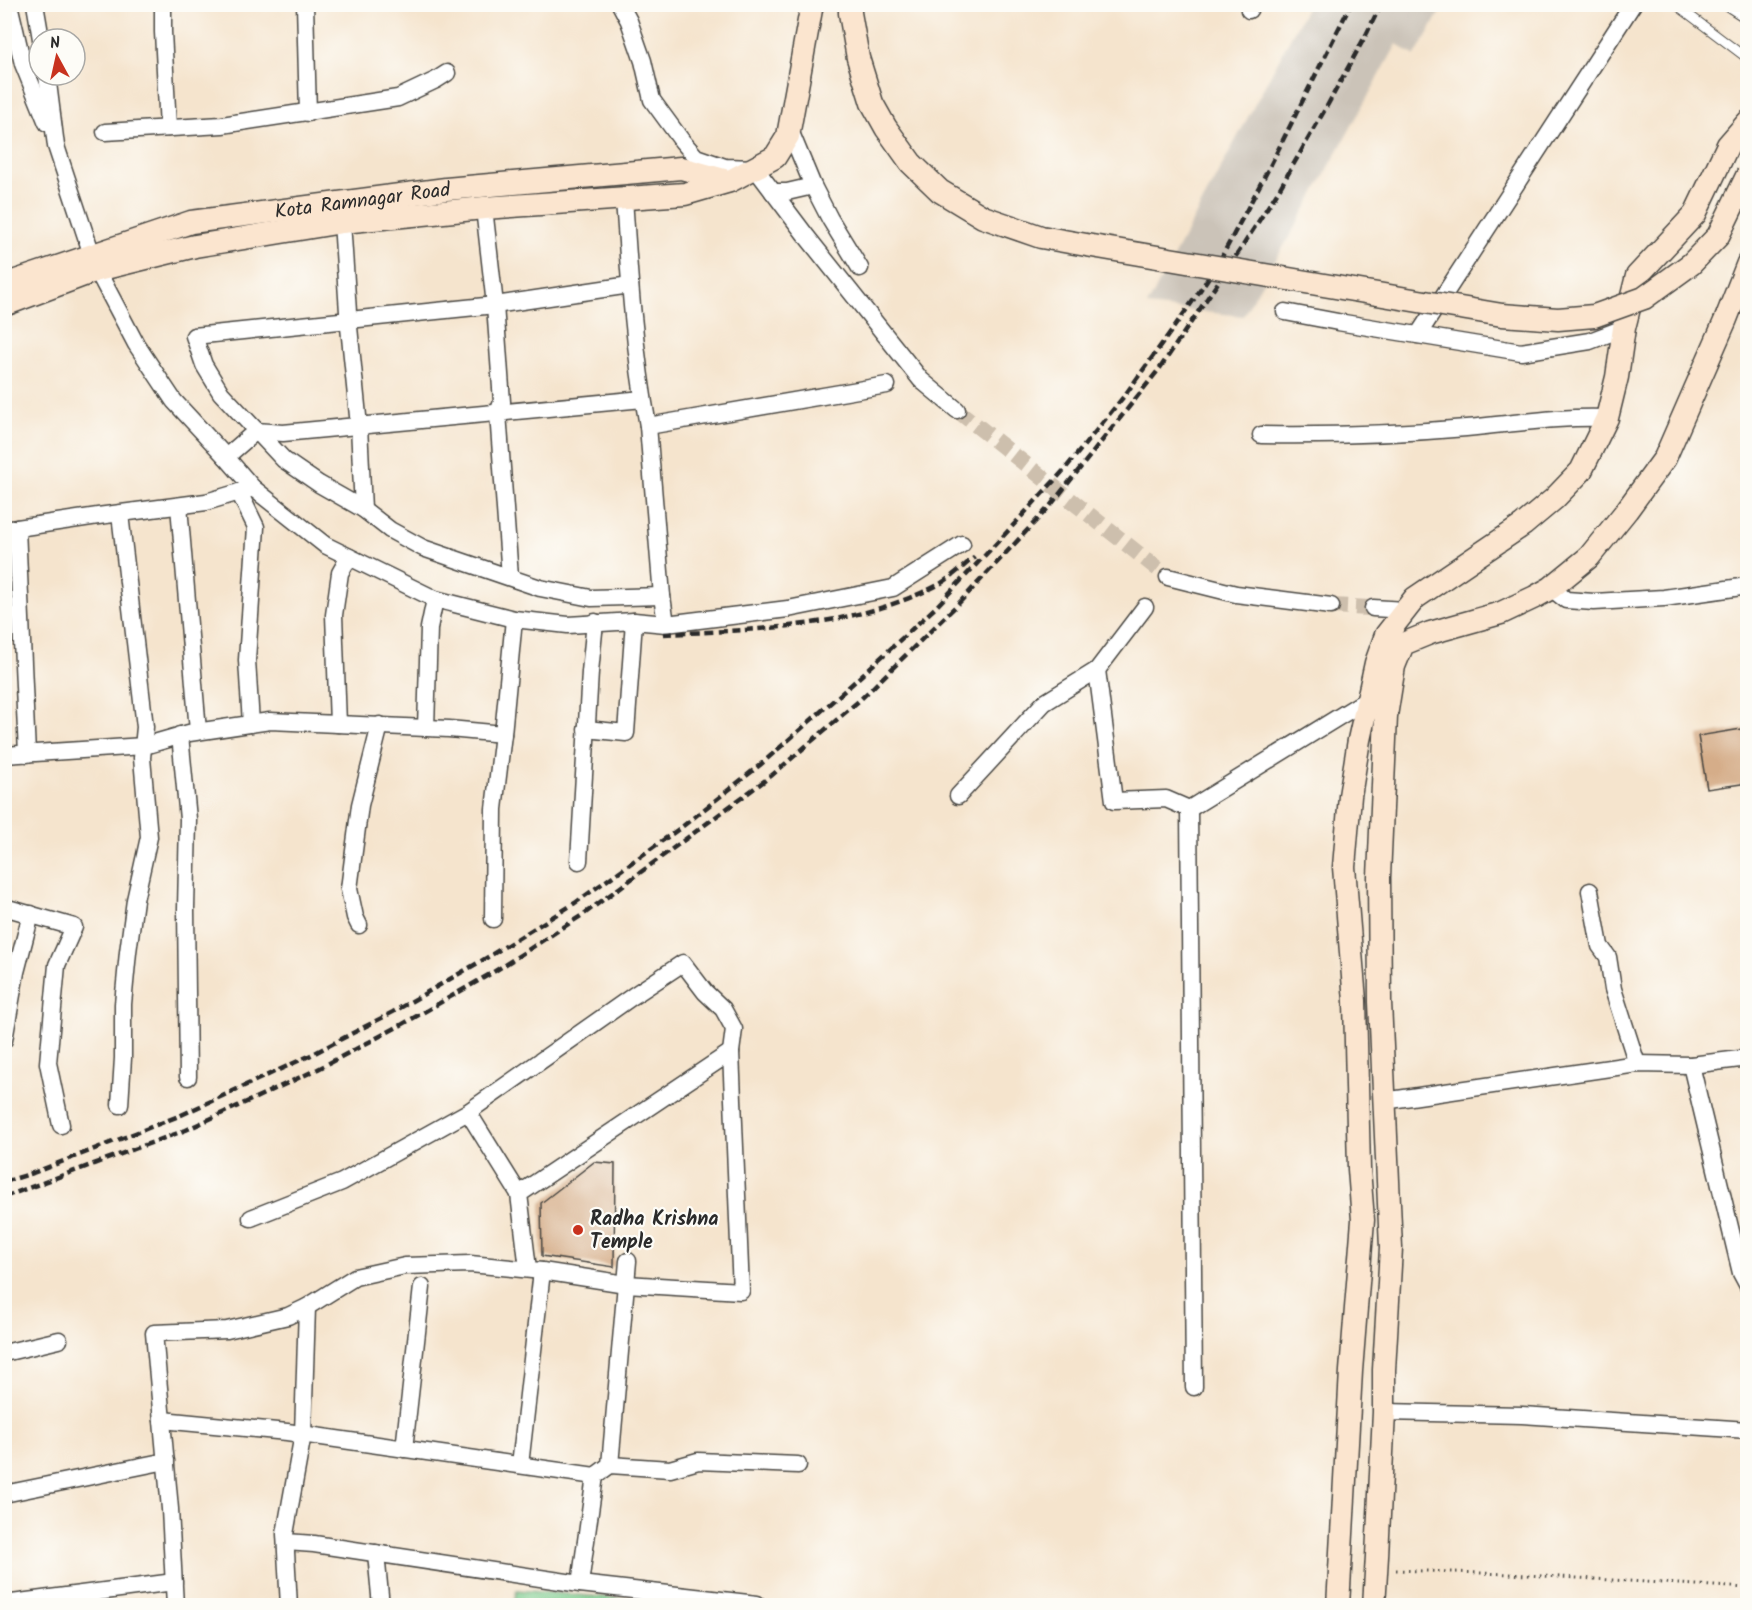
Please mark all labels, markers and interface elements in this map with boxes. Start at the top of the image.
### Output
north arrow [27,27,87,87]
text: N [48,31,62,57]
street label: Kota Ramnagar Road [273,174,453,229]
place label: Radha Krishna Temple [590,1204,719,1259]
marker: Radha Krishna Temple [571,1223,585,1237]

